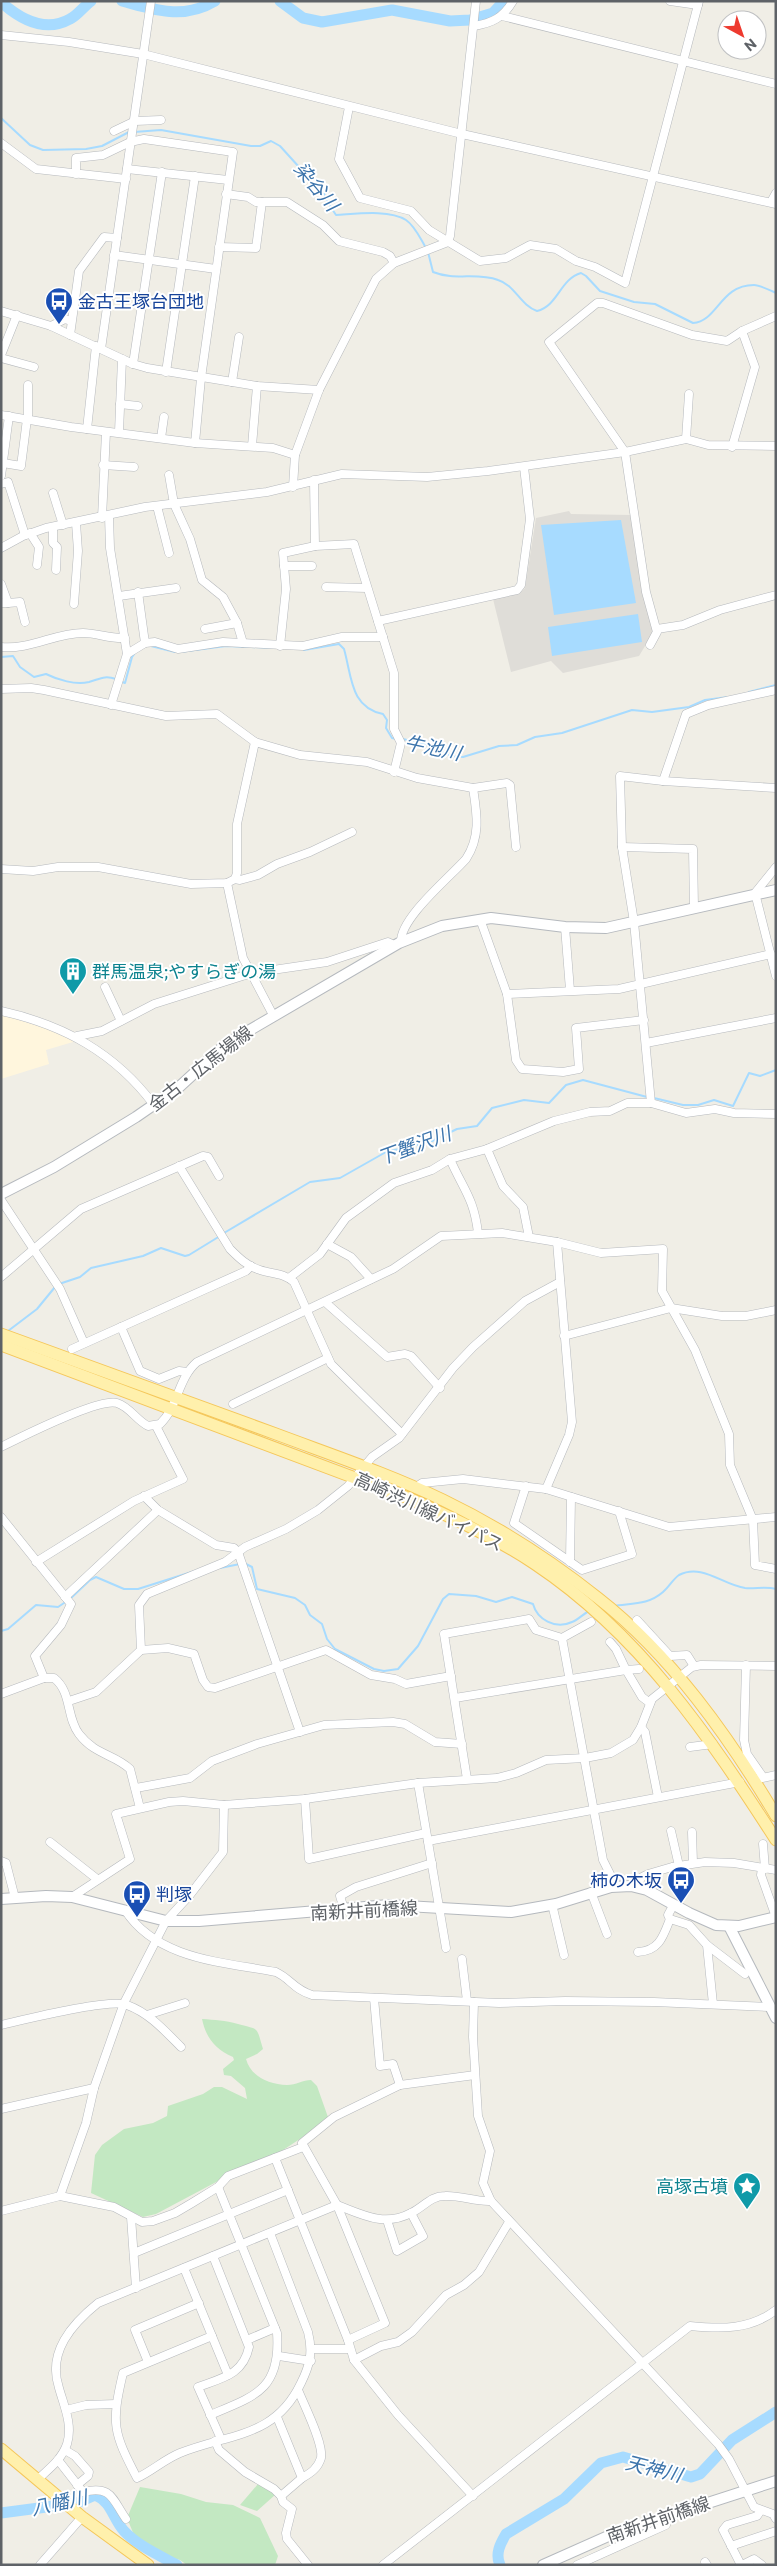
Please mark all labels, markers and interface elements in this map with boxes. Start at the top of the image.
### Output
north arrow [717,10,767,60]
text: N [741,35,760,55]
water label: 染谷川 [290,157,345,217]
bus stop icon: 金古王塚台団地 [44,286,74,325]
place label: 金古王塚台団地 [78,290,204,312]
water label: 牛池川 [403,730,465,765]
building icon: 群馬温泉;やすらぎの湯 [58,956,88,995]
place label: 群馬温泉;やすらぎの湯 [92,960,276,982]
street label: 金古・広馬場線 [144,1021,256,1115]
water label: 下蟹沢川 [374,1121,456,1169]
street label: 高崎渋川線バイパス [351,1467,507,1555]
bus stop icon: 柿の木坂 [666,1865,696,1904]
place label: 柿の木坂 [590,1869,662,1891]
bus stop icon: 判塚 [122,1879,152,1918]
place label: 判塚 [156,1883,192,1905]
street label: 南新井前橋線 [309,1896,419,1924]
place icon: 高塚古墳 [732,2171,762,2210]
place label: 高塚古墳 [656,2175,728,2197]
water label: 天神川 [624,2450,686,2487]
water label: 八幡川 [29,2484,91,2519]
street label: 南新井前橋線 [603,2491,713,2547]

